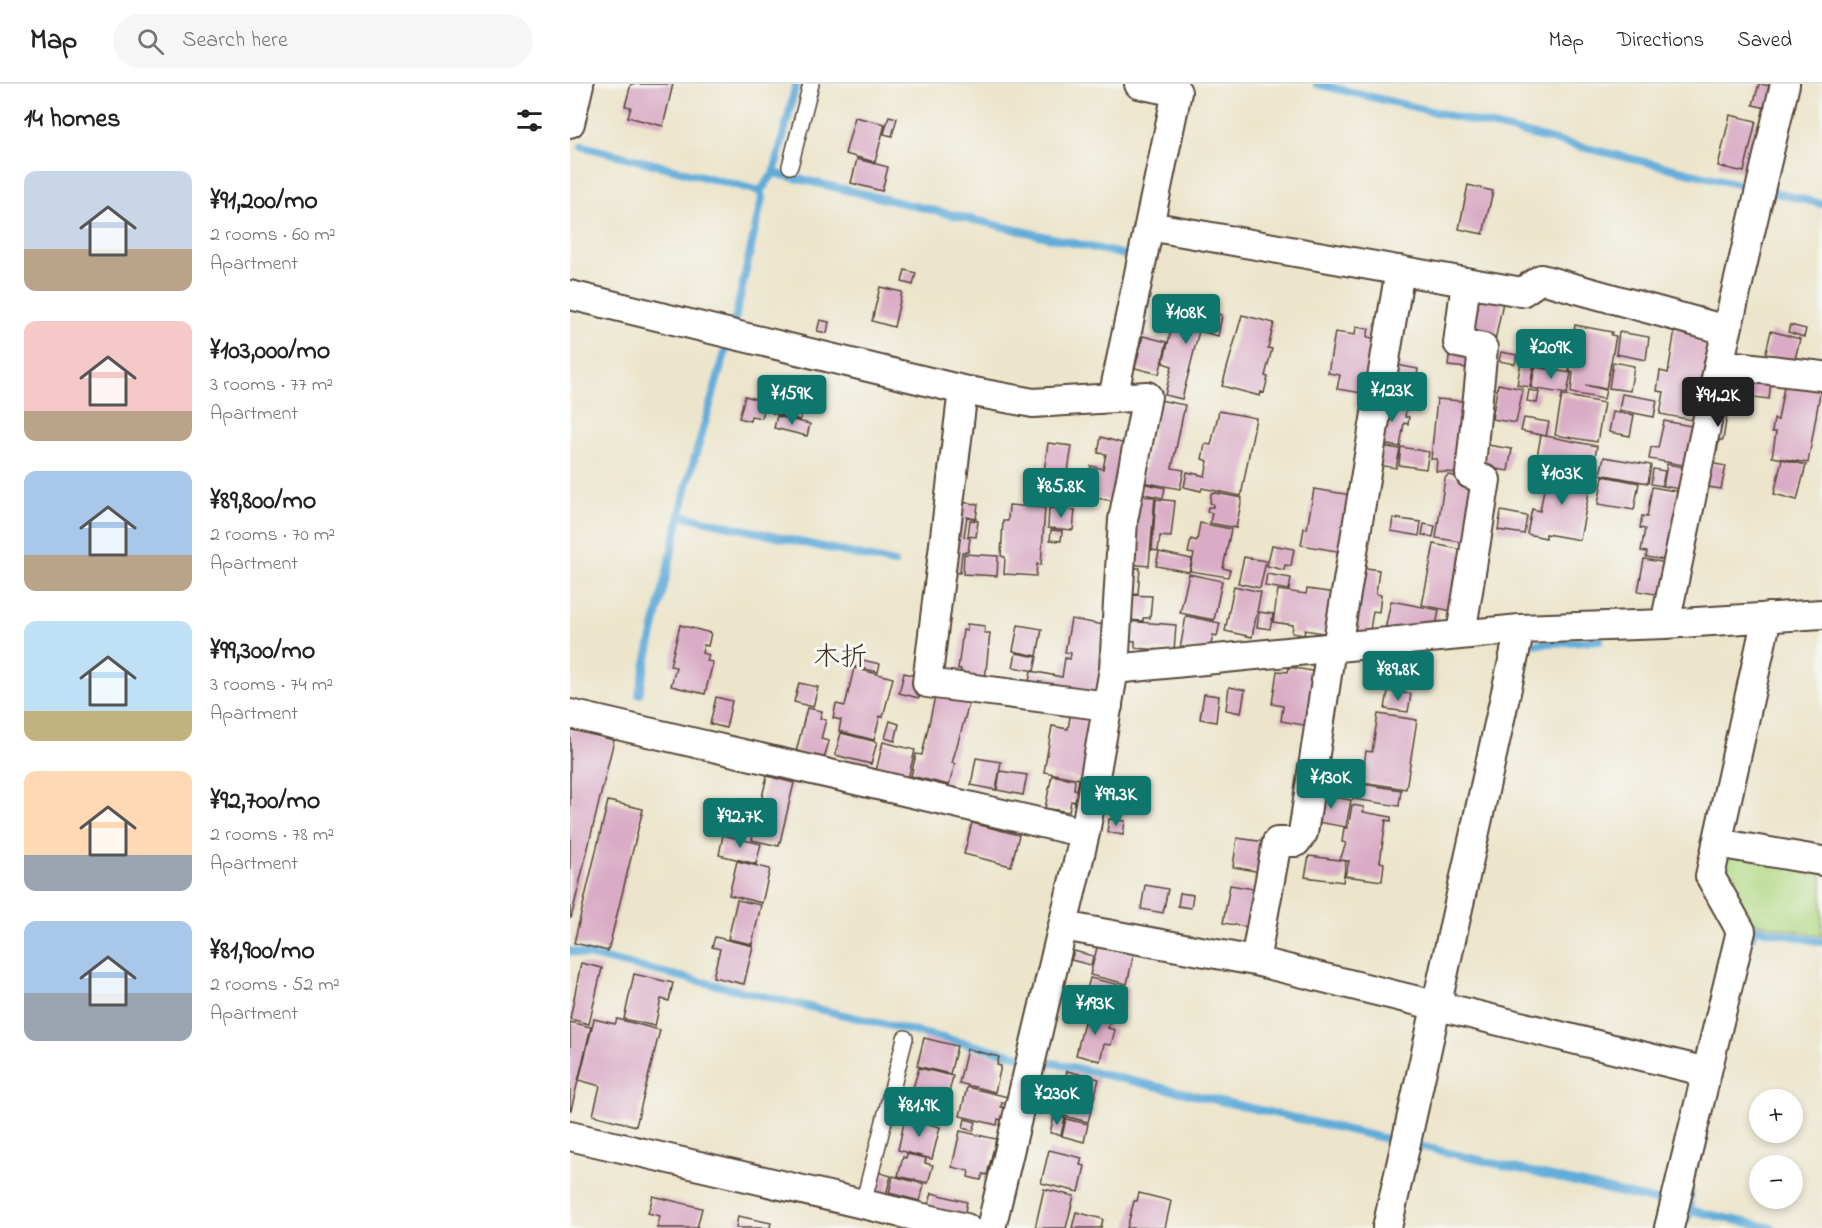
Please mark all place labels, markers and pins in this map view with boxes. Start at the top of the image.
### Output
pin: ¥108K [1144,294,1228,345]
pin: ¥209K [1509,329,1593,380]
pin: ¥123K [1350,372,1434,423]
pin: ¥159K [750,375,834,426]
pin: ¥91.2K [1669,377,1767,428]
pin: ¥103K [1520,455,1604,506]
pin: ¥85.8K [1012,468,1110,519]
pin: ¥89.8K [1349,651,1447,702]
pin: ¥130K [1289,759,1373,810]
pin: ¥99.3K [1067,776,1165,827]
pin: ¥92.7K [691,798,789,849]
pin: ¥193K [1053,985,1137,1036]
pin: ¥230K [1015,1075,1099,1126]
pin: ¥81.9K [870,1087,968,1138]

